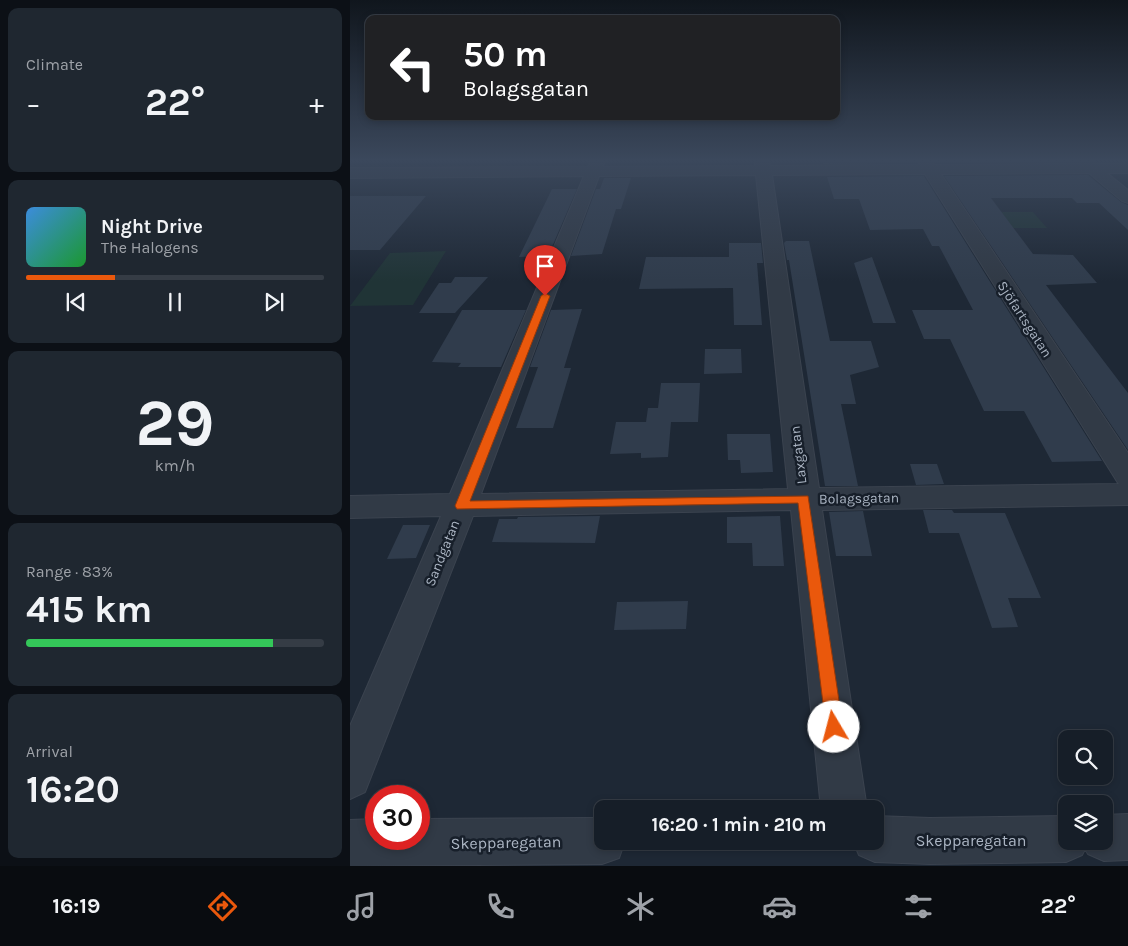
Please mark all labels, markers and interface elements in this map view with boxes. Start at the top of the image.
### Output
text: 50 m [463,34,548,75]
icon: left [380,35,445,100]
text: Climate [26,55,83,74]
text: Bolagsgatan [463,76,589,102]
text: 22° [145,80,205,125]
text: − [26,87,41,120]
text: + [309,87,324,120]
text: Night Drive [101,216,203,238]
text: The Halogens [101,238,199,257]
pin [524,245,566,296]
icon: arrive [531,252,559,280]
street label: Sjöfartsgatan [994,278,1056,361]
icon: previous [62,288,90,316]
icon: pause [161,288,189,316]
icon: next [260,288,288,316]
text: 29 [136,385,214,461]
street label: Laxgatan [786,425,810,485]
text: km/h [155,456,195,475]
street label: Bolagsgatan [819,489,899,508]
street label: Sandgatan [421,518,463,589]
text: Range · 83% [26,562,113,581]
text: 415 km [26,587,152,632]
position arrow [807,700,859,752]
map controls [1058,730,1113,850]
button: search [1058,730,1113,785]
text: Arrival [26,742,73,761]
text: 16:20 [26,767,120,812]
speed limit sign: 30 [365,785,430,850]
button: layers [1058,795,1113,850]
text: 16:20 · 1 min · 210 m [651,814,827,836]
street label: Skepparegatan [916,831,1026,850]
street label: Skepparegatan [450,832,562,853]
icon: directions [205,889,240,924]
icon: music [344,889,379,924]
icon: phone [483,889,518,924]
icon: climate [623,889,658,924]
icon: car [762,889,797,924]
icon: filters [901,889,936,924]
text: 16:19 [52,893,101,919]
text: 22° [1041,893,1076,919]

